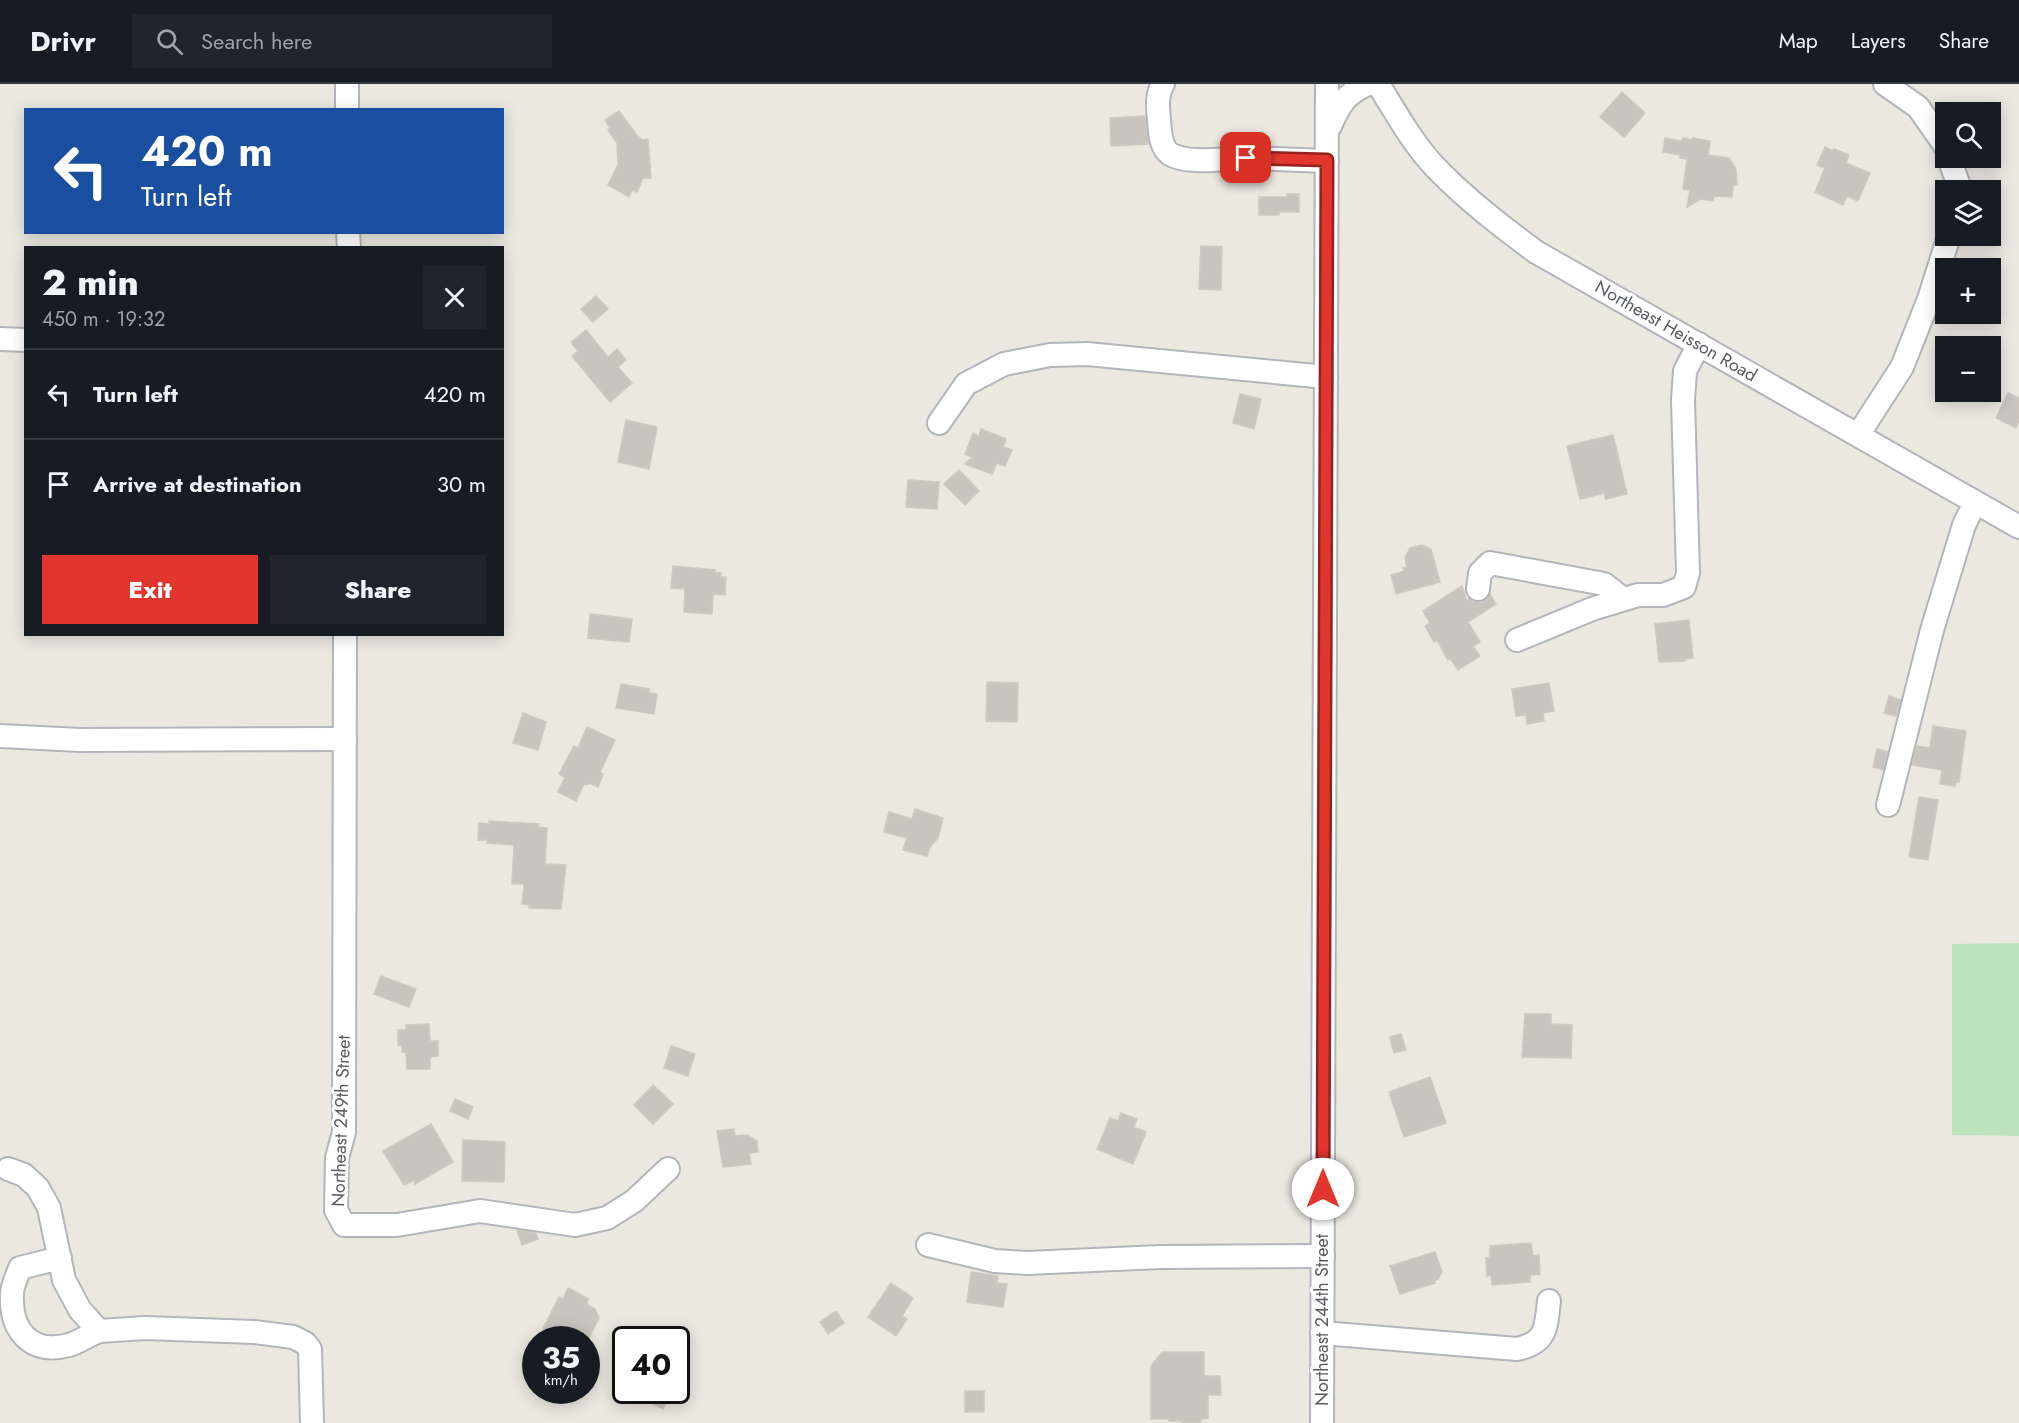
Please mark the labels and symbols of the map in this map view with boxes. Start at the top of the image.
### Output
pin [1220,132,1271,183]
street label: Northeast Heisson Road [1590,274,1762,388]
street label: Northeast 249th Street [325,1034,357,1207]
position arrow [1291,1157,1355,1221]
street label: Northeast 244th Street [1309,1233,1335,1406]
speed limit sign: 40 [612,1326,690,1404]

